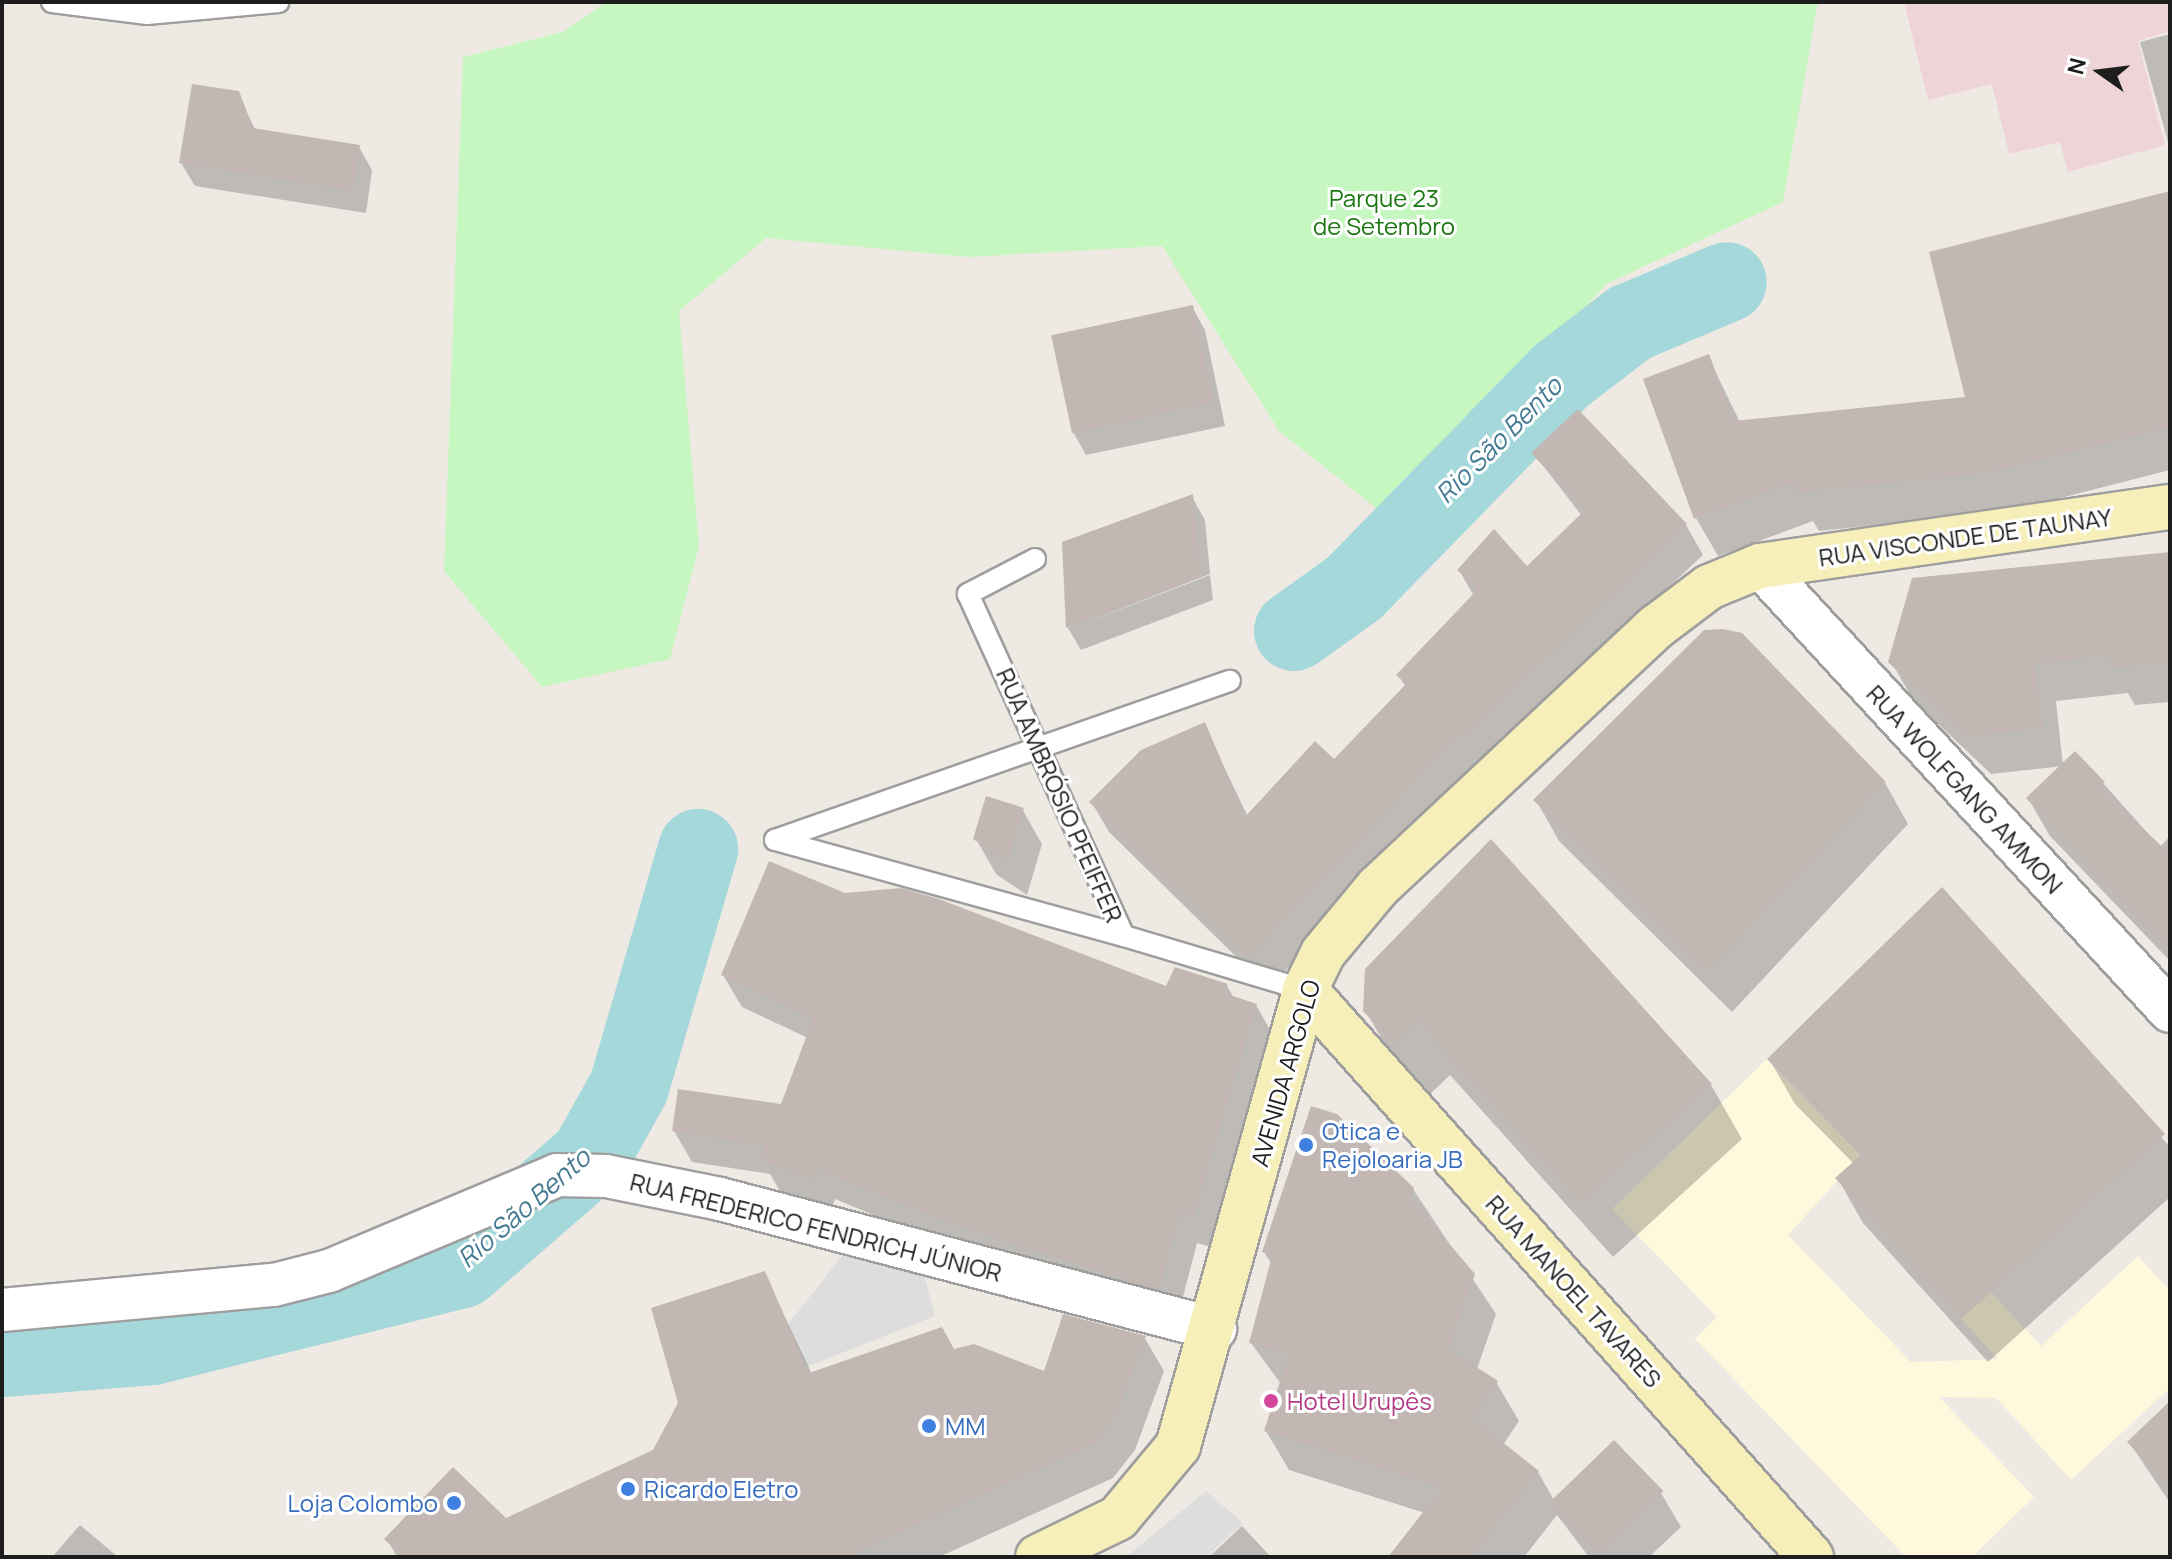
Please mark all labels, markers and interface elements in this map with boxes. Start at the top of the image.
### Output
north arrow [2060,32,2140,112]
text: N [2060,55,2093,77]
park label: Parque 23 de Setembro [1313,184,1455,240]
water label: Rio São Bento [1429,370,1569,510]
street label: RUA VISCONDE DE TAUNAY [1817,502,2113,572]
street label: RUA AMBRÓSIO PFEIFFER [991,663,1129,927]
street label: RUA WOLFGANG AMMON [1861,679,2069,899]
street label: AVENIDA ARGOLO [1245,976,1325,1170]
place label: Otica e Rejoloaria JB [1322,1117,1463,1173]
marker: Otica e Rejoloaria JB [1297,1136,1315,1154]
water label: Rio São Bento [451,1142,597,1274]
street label: RUA FREDERICO FENDRICH JÚNIOR [627,1167,1005,1287]
street label: RUA MANOEL TAVARES [1480,1189,1668,1393]
place label: Hotel Urupês [1287,1387,1432,1415]
marker: Hotel Urupês [1262,1392,1280,1410]
place label: MM [945,1412,985,1440]
marker: MM [920,1417,938,1435]
place label: Ricardo Eletro [644,1475,798,1503]
marker: Ricardo Eletro [619,1480,637,1498]
place label: Loja Colombo [287,1489,438,1517]
marker: Loja Colombo [445,1494,463,1512]

